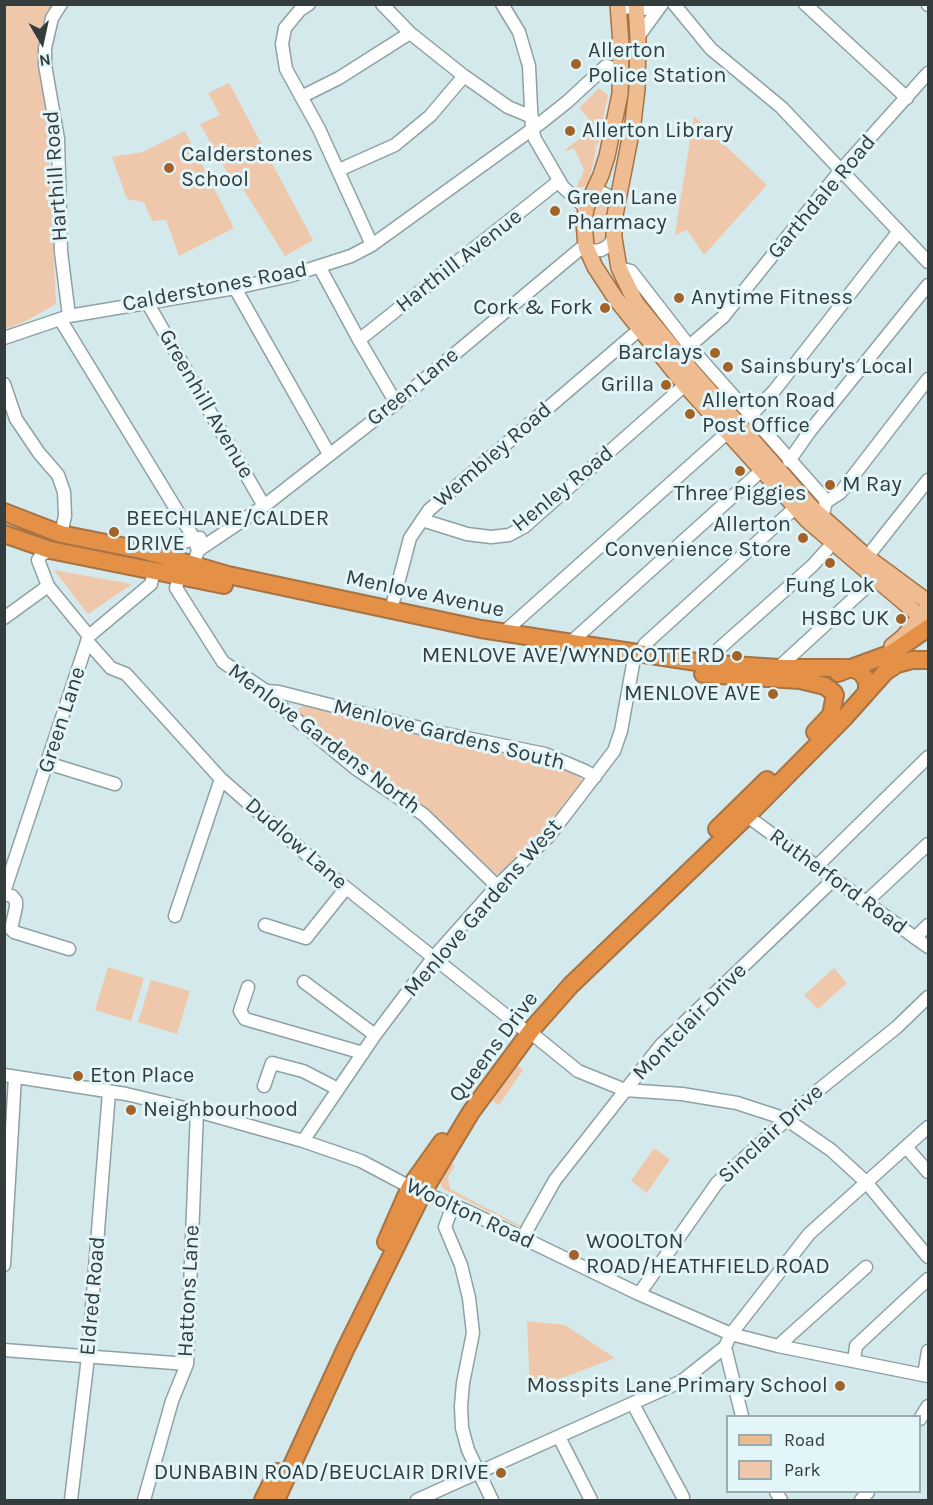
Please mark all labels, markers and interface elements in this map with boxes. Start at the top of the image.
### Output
north arrow [12,12,72,72]
place label: Allerton Police Station [588,38,727,90]
text: N [38,50,52,71]
marker: Allerton Police Station [569,57,583,71]
street label: Harthill Road [38,110,74,242]
place label: Allerton Library [582,118,733,144]
marker: Allerton Library [563,124,577,138]
street label: Garthdale Road [762,129,882,265]
place label: Calderstones School [181,142,313,194]
marker: Calderstones School [162,161,176,175]
place label: Green Lane Pharmacy [567,185,677,236]
street label: Harthill Avenue [391,204,527,318]
marker: Green Lane Pharmacy [548,204,562,218]
street label: Calderstones Road [120,256,310,318]
place label: Anytime Fitness [691,285,853,311]
marker: Anytime Fitness [672,291,686,305]
place label: Cork & Fork [473,295,593,321]
marker: Cork & Fork [598,301,612,315]
street label: Greenhill Avenue [153,325,259,483]
place label: Barclays [618,340,703,366]
street label: Green Lane [362,342,464,432]
marker: Barclays [708,346,722,360]
place label: Sainsbury's Local [740,354,913,380]
marker: Sainsbury's Local [721,360,735,374]
place label: Grilla [601,372,654,398]
marker: Grilla [659,378,673,392]
place label: Allerton Road Post Office [702,388,836,440]
street label: Wembley Road [429,397,557,513]
marker: Allerton Road Post Office [683,407,697,421]
street label: Henley Road [507,440,619,538]
marker: Three Piggies [733,464,747,478]
place label: M Ray [842,472,902,498]
marker: M Ray [823,478,837,492]
place label: Three Piggies [673,481,807,507]
place label: BEECHLANE/CALDER DRIVE [126,506,329,558]
place label: Allerton Convenience Store [605,512,791,564]
marker: BEECHLANE/CALDER DRIVE [107,525,121,539]
marker: Allerton Convenience Store [796,531,810,545]
marker: Fung Lok [823,556,837,570]
street label: Menlove Avenue [343,564,507,624]
place label: Fung Lok [785,573,875,599]
place label: HSBC UK [801,606,889,632]
marker: HSBC UK [894,612,908,626]
place label: MENLOVE AVE/WYNDCOTTE RD [422,643,725,669]
marker: MENLOVE AVE/WYNDCOTTE RD [730,649,744,663]
street label: Menlove Gardens North [223,658,425,820]
street label: Green Lane [32,664,92,776]
place label: MENLOVE AVE [624,681,761,707]
marker: MENLOVE AVE [766,687,780,701]
street label: Menlove Gardens South [330,693,568,777]
street label: Dudlow Lane [239,792,353,896]
street label: Menlove Gardens West [398,813,568,1003]
street label: Rutherford Road [764,823,912,941]
street label: Montclair Drive [627,958,753,1086]
street label: Queens Drive [444,986,544,1108]
place label: Eton Place [90,1063,194,1089]
marker: Eton Place [71,1069,85,1083]
street label: Sinclair Drive [713,1079,829,1189]
place label: Neighbourhood [143,1097,298,1123]
marker: Neighbourhood [124,1103,138,1117]
street label: Woolton Road [402,1173,538,1255]
street label: Hattons Lane [172,1224,206,1358]
place label: WOOLTON ROAD/HEATHFIELD ROAD [586,1229,830,1280]
street label: Eldred Road [75,1235,111,1357]
marker: WOOLTON ROAD/HEATHFIELD ROAD [567,1248,581,1262]
place label: Mosspits Lane Primary School [527,1373,828,1399]
marker: Mosspits Lane Primary School [833,1379,847,1393]
legend [726,1415,921,1493]
text: Road [784,1429,825,1451]
text: Park [784,1459,821,1481]
place label: DUNBABIN ROAD/BEUCLAIR DRIVE [154,1460,489,1486]
marker: DUNBABIN ROAD/BEUCLAIR DRIVE [494,1466,508,1480]

